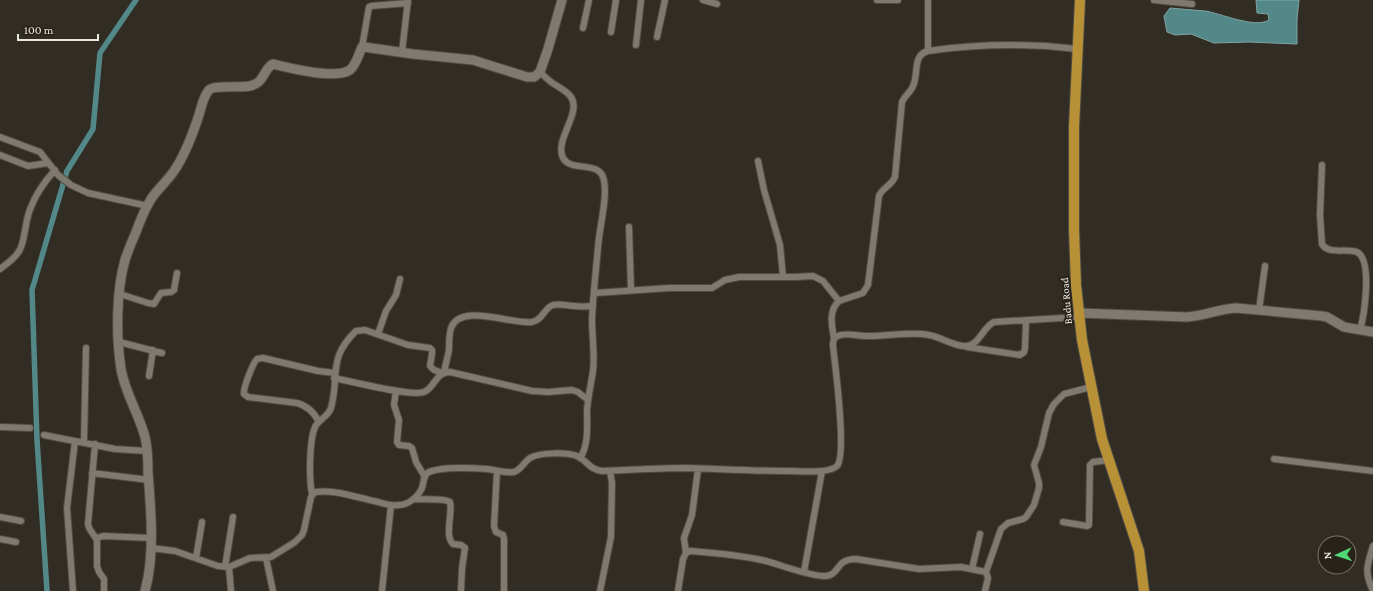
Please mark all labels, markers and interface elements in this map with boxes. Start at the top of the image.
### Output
scale bar [18,16,98,42]
text: 100 m [24,23,54,37]
street label: Badu Road [1058,277,1074,325]
north arrow [1317,535,1357,575]
text: N [1321,551,1333,560]

